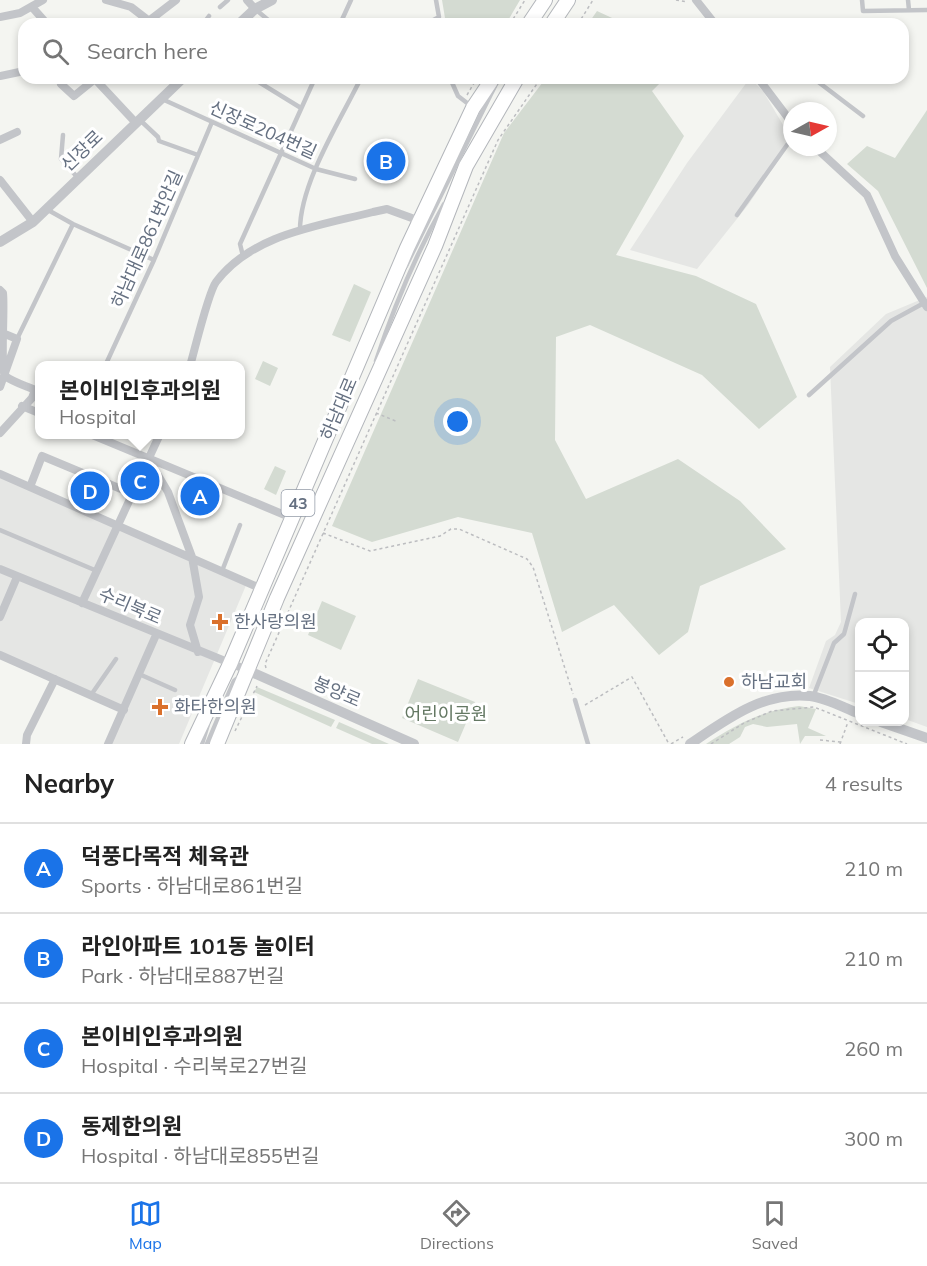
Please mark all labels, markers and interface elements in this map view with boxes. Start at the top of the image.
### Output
search box [18,18,909,84]
icon: search [39,35,72,68]
text: Search here [87,37,208,65]
street label: 신장로204번길 [206,96,321,163]
north arrow [783,102,837,156]
street label: 신장로 [56,125,108,176]
pin: B [366,138,406,184]
street label: 하남대로861번안길 [106,166,187,311]
popup [35,361,245,439]
street label: 하남대로 [315,374,362,444]
text: 본이비인후과의원 [59,376,221,404]
text: Hospital [59,404,136,429]
your location [443,407,472,436]
pin: C [120,458,160,504]
pin: D [70,468,110,514]
pin: A [180,474,220,518]
road number: 43 [282,490,314,516]
street label: 수리북로 [95,582,165,629]
place label: 한사랑의원 [234,610,317,633]
marker: 한사랑의원 [211,613,229,631]
map controls [855,618,909,726]
button: locate [855,618,909,672]
place label: 하남교회 [741,670,807,693]
street label: 봉양로 [310,671,365,712]
button: layers [855,672,909,726]
marker: 하남교회 [722,675,736,689]
place label: 화타한의원 [174,695,257,718]
marker: 화타한의원 [151,698,169,716]
park label: 어린이공원 [405,702,487,725]
text: Nearby [24,767,114,800]
text: 4 results [825,771,903,796]
text: 덕풍다목적 체육관 [81,842,249,870]
text: A [36,856,51,881]
text: 210 m [844,856,903,881]
text: Sports · 하남대로861번길 [81,873,303,898]
text: 라인아파트 101동 놀이터 [81,932,315,960]
text: B [37,946,50,971]
text: 210 m [844,946,903,971]
text: Park · 하남대로887번길 [81,963,285,988]
text: 본이비인후과의원 [81,1022,243,1050]
text: C [37,1036,50,1061]
text: 260 m [844,1036,903,1061]
text: Hospital · 수리북로27번길 [81,1053,308,1078]
text: 동제한의원 [81,1112,182,1140]
text: D [36,1126,51,1151]
text: 300 m [844,1126,903,1151]
text: Hospital · 하남대로855번길 [81,1143,320,1168]
tab: Map [129,1197,162,1253]
tab: Directions [420,1197,494,1253]
tab: Saved [752,1197,798,1253]

